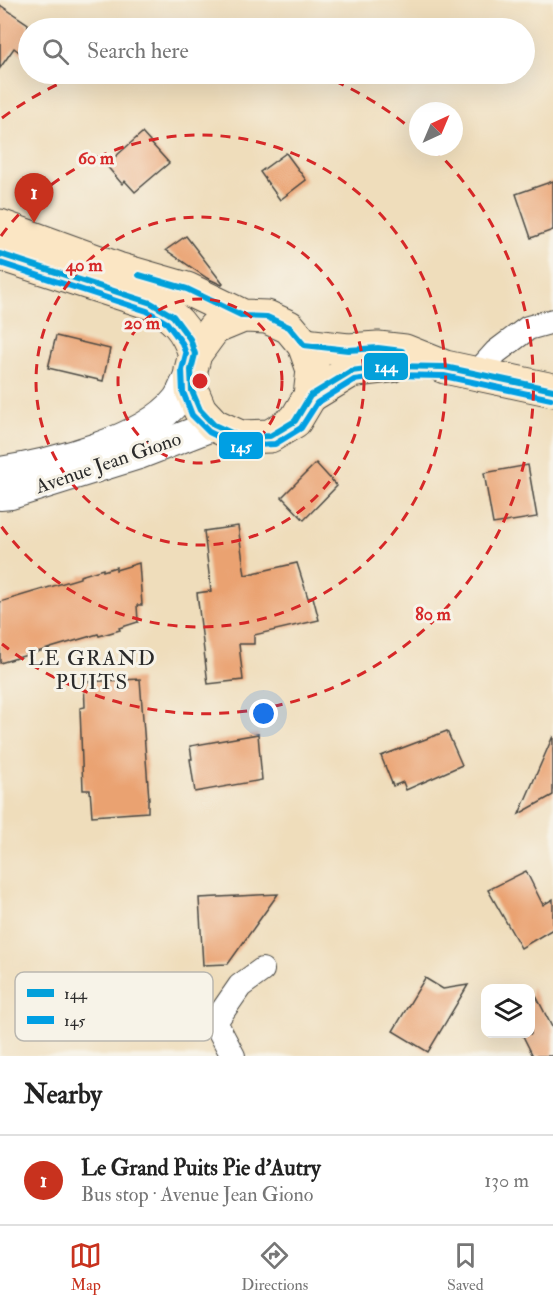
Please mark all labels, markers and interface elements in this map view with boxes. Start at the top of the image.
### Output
search box [18,18,535,84]
icon: search [39,35,72,68]
text: Search here [87,37,189,65]
north arrow [409,102,463,156]
text: 60 m [78,147,115,170]
pin: 1 [15,174,54,223]
text: 40 m [65,254,103,277]
text: 20 m [124,312,161,335]
line badge: 144 [363,352,409,381]
text: 144 [375,357,399,377]
centre of rings [190,371,210,391]
street label: Avenue Jean Giono [31,426,184,499]
line badge: 145 [218,431,264,460]
text: 145 [230,437,253,457]
text: 80 m [415,603,452,626]
district label: LE GRAND PUITS [28,645,156,696]
your location [249,699,278,728]
legend [15,972,213,1041]
text: 144 [64,984,88,1004]
map controls [481,984,535,1038]
button: layers [481,984,535,1038]
text: 145 [64,1011,85,1031]
text: Nearby [24,1079,102,1111]
text: Le Grand Puits Pie d'Autry [81,1154,321,1182]
text: 1 [40,1168,47,1193]
text: 130 m [484,1168,529,1193]
text: Bus stop · Avenue Jean Giono [81,1182,313,1207]
tab: Map [69,1239,102,1295]
tab: Directions [241,1239,308,1295]
tab: Saved [447,1239,484,1295]

